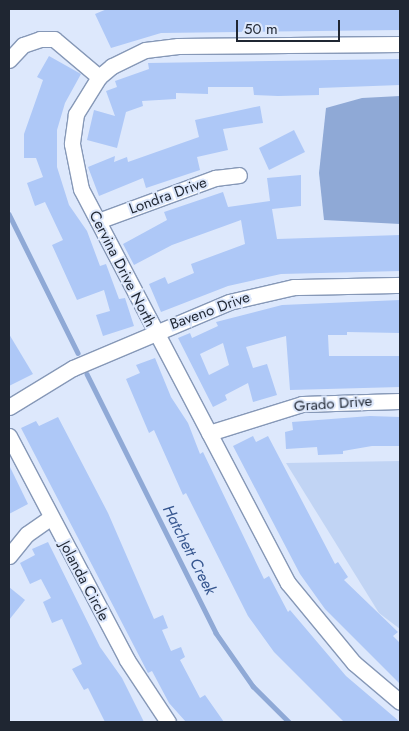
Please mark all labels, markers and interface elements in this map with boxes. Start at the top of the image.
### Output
scale bar [239,10,343,42]
text: 50 m [244,18,278,40]
street label: Londra Drive [127,174,209,218]
street label: Cervina Drive North [85,208,159,330]
street label: Baveno Drive [168,288,252,334]
street label: Grado Drive [293,392,373,416]
water label: Hatchett Creek [158,502,220,598]
street label: Jolanda Circle [55,538,113,624]

